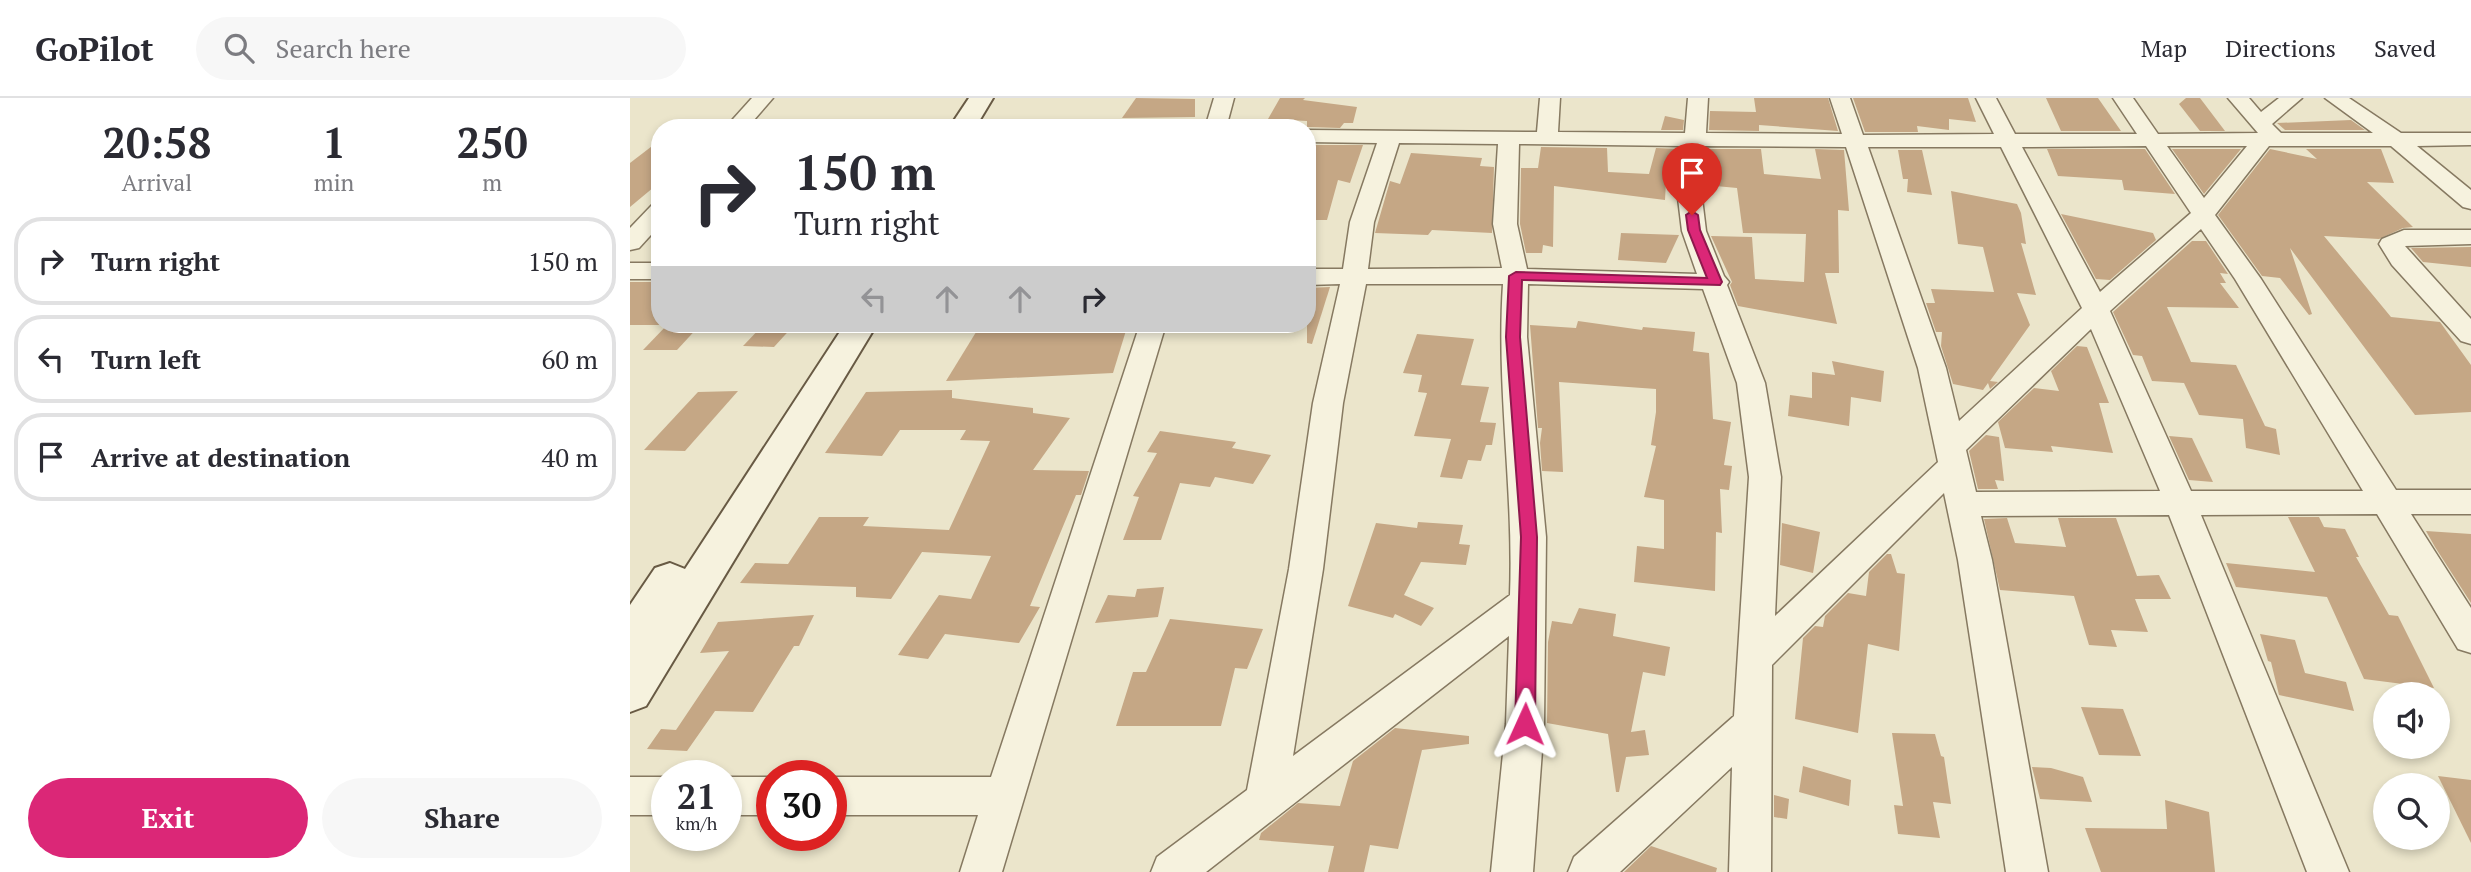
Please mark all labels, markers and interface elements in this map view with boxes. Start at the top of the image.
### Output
search box [196,17,686,80]
text: GoPilot [35,27,154,70]
icon: search [220,29,258,67]
text: Search here [276,31,411,65]
text: Map [2141,32,2187,64]
text: Directions [2225,32,2336,64]
text: Saved [2374,32,2436,64]
text: 20:58 [102,114,212,170]
text: 1 [322,114,346,170]
text: 250 [457,114,528,170]
text: 150 m [794,139,936,204]
pin [1662,143,1722,215]
icon: right [679,147,770,238]
icon: arrive [1673,154,1711,192]
text: Arrival [122,167,192,198]
text: min [314,167,354,198]
text: m [482,167,502,198]
text: Turn right [794,202,940,244]
icon: right [32,242,70,280]
text: Turn right [91,244,220,278]
text: 150 m [528,244,598,278]
icon: left [855,280,893,318]
icon: ahead [928,280,966,318]
icon: ahead [1001,280,1039,318]
icon: right [1074,280,1112,318]
icon: left [32,340,70,378]
text: Turn left [91,342,201,376]
text: 60 m [542,342,598,376]
icon: arrive [32,438,70,476]
text: Arrive at destination [91,440,350,474]
text: 40 m [542,440,598,474]
map controls [2373,682,2450,850]
button: sound [2373,682,2450,759]
position arrow [1488,687,1562,761]
speed limit sign: 30 [756,760,847,851]
text: 21 [677,773,716,819]
button: search [2373,773,2450,850]
button: Exit [28,778,308,858]
button: Share [322,778,602,858]
text: km/h [676,811,717,835]

